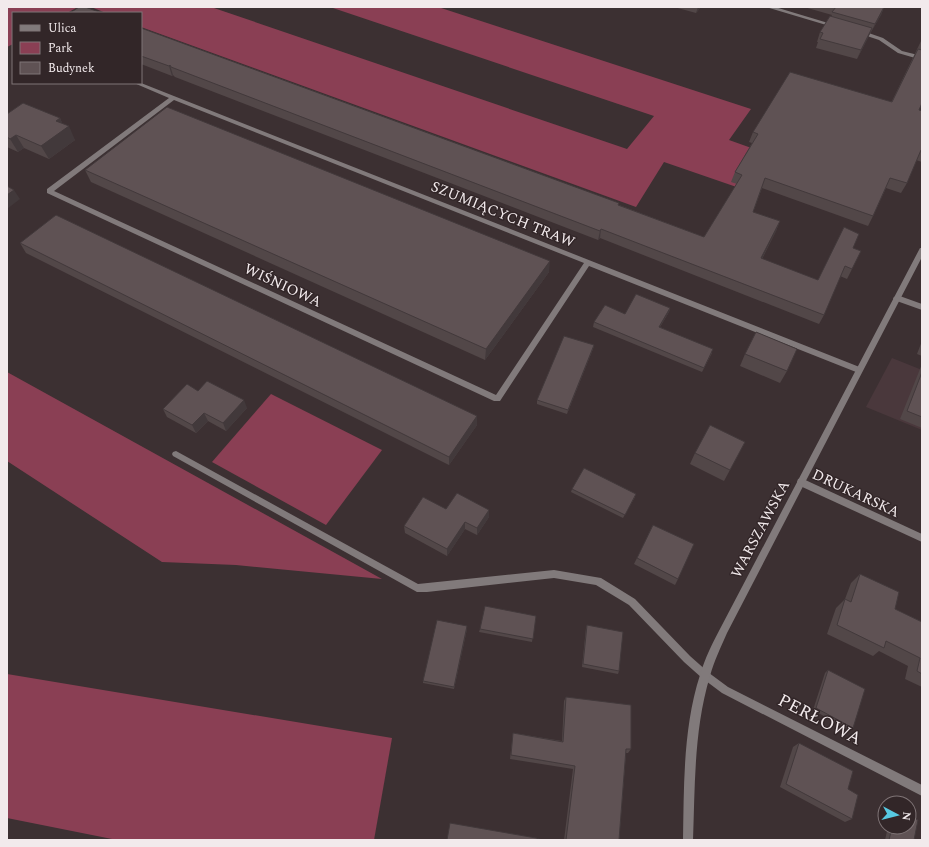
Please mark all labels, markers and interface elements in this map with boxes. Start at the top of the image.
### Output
legend [12,12,142,84]
text: Ulica [48,19,77,38]
text: Park [48,39,73,58]
text: Budynek [48,59,95,78]
street label: SZUMIĄCYCH TRAW [427,175,579,254]
street label: WIŚNIOWA [240,257,325,313]
street label: DRUKARSKA [808,463,903,524]
street label: WARSZAWSKA [725,476,796,582]
street label: PERŁOWA [773,687,866,752]
north arrow [877,795,917,835]
text: N [897,811,915,822]

